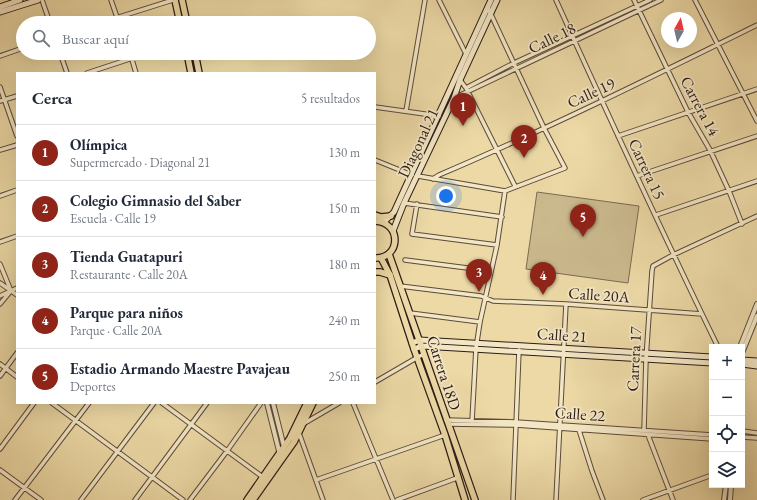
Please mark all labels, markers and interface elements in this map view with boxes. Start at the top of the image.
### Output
north arrow [661,12,697,48]
search box [16,16,376,60]
street label: Calle 18 [525,17,579,58]
icon: search [30,27,52,49]
text: Buscar aquí [62,29,129,48]
street label: Carrera 14 [675,72,725,140]
street label: Calle 19 [564,73,618,113]
text: Cerca [32,87,72,109]
text: 5 resultados [301,90,360,107]
pin: 1 [450,93,476,126]
street label: Diagonal 21 [393,105,443,181]
pin: 2 [511,125,537,158]
text: Olímpica [70,135,127,154]
street label: Carrera 15 [624,135,670,203]
text: 1 [42,144,48,161]
text: 130 m [329,144,360,161]
text: Supermercado · Diagonal 21 [70,154,210,171]
your location [436,186,456,206]
text: Colegio Gimnasio del Saber [70,191,241,210]
text: 2 [42,200,48,217]
text: 150 m [329,200,360,217]
pin: 5 [570,204,596,237]
text: Escuela · Calle 19 [70,210,156,227]
text: Tienda Guatapuri [70,247,183,266]
text: 3 [42,256,48,273]
text: 180 m [329,256,360,273]
pin: 3 [466,259,492,292]
pin: 4 [530,262,556,295]
text: Restaurante · Calle 20A [70,266,188,283]
street label: Calle 20A [568,282,631,308]
text: Parque para niños [70,303,183,322]
text: 4 [42,312,48,329]
text: 240 m [329,312,360,329]
text: Parque · Calle 20A [70,322,162,339]
street label: Calle 21 [536,323,588,347]
street label: Carrera 17 [622,326,646,392]
street label: Carrera 18D [422,333,466,413]
map controls [709,344,745,488]
button: + [709,344,745,380]
text: Estadio Armando Maestre Pavajeau [70,359,290,378]
text: 5 [42,368,48,385]
text: 250 m [329,368,360,385]
text: Deportes [70,378,116,395]
button: − [709,380,745,416]
street label: Calle 22 [554,402,606,426]
button: locate [709,416,745,452]
button: layers [709,452,745,488]

